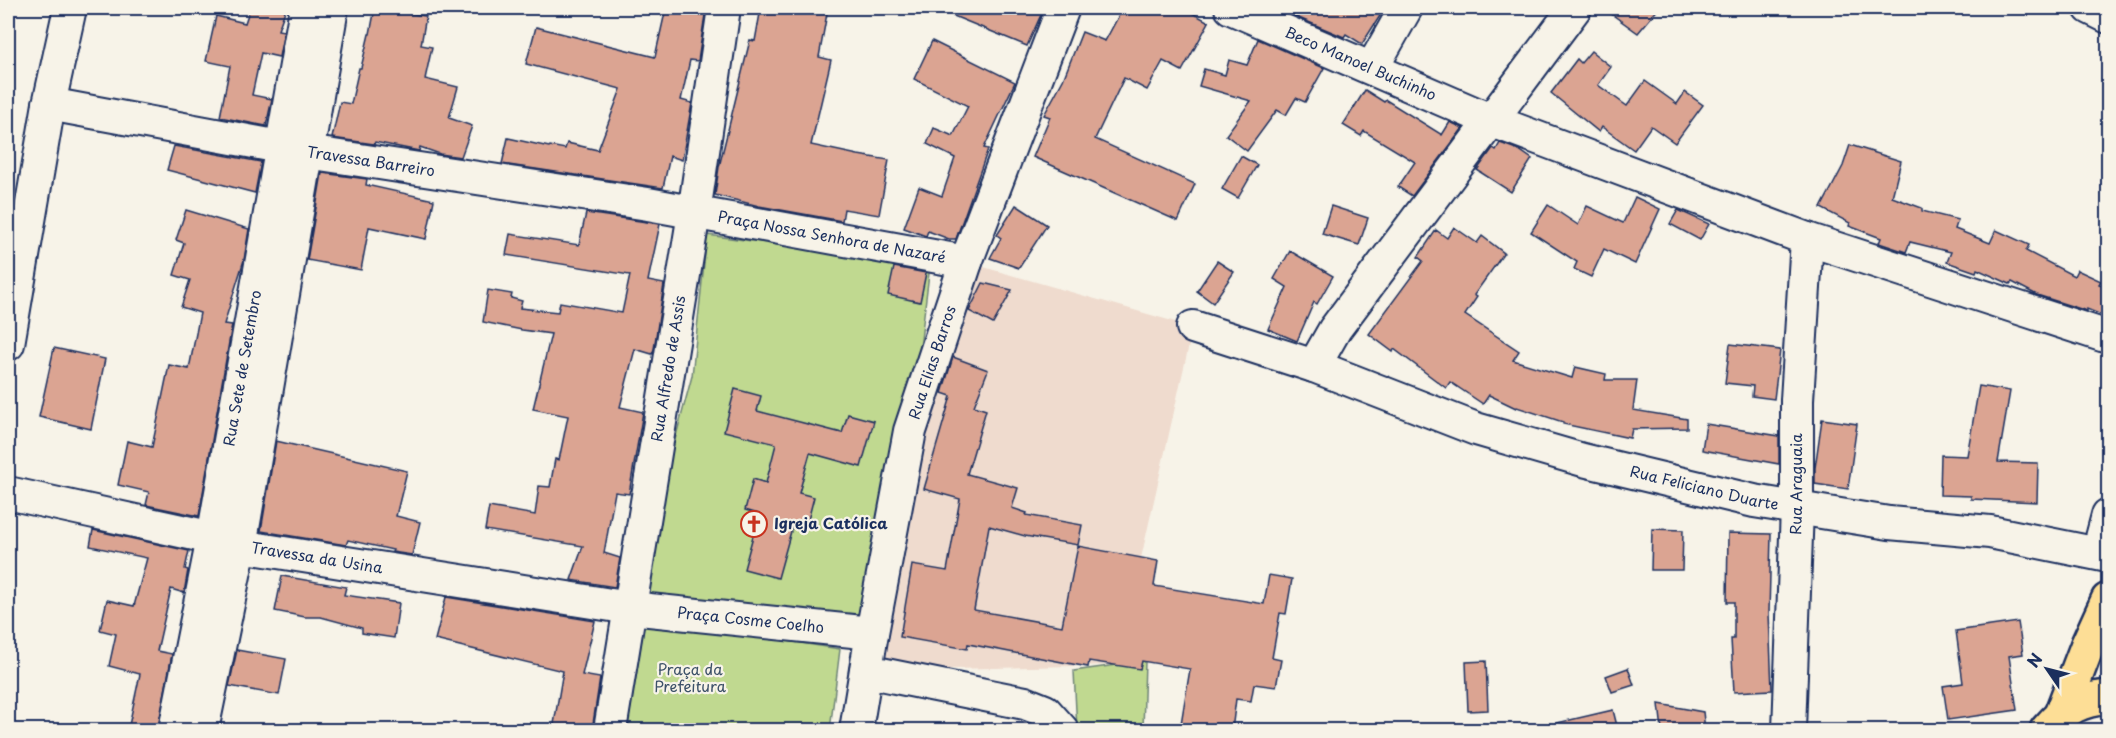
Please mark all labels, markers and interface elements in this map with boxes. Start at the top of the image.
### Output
street label: Beco Manoel Buchinho [1282,20,1440,105]
street label: Travessa Barreiro [306,139,437,181]
street label: Praça Nossa Senhora de Nazaré [716,204,948,268]
street label: Rua Sete de Setembro [216,288,266,448]
street label: Rua Alfredo de Assis [644,294,690,443]
street label: Rua Elias Barros [902,302,961,422]
street label: Rua Araguaia [1783,433,1807,535]
street label: Rua Feliciano Duarte [1628,459,1781,515]
church icon: Igreja Católica [739,509,769,539]
place label: Igreja Católica [774,511,888,534]
street label: Travessa da Usina [250,535,385,579]
street label: Praça Cosme Coelho [676,600,825,638]
north arrow [2017,639,2077,699]
text: N [2020,648,2047,672]
park label: Praça da Prefeitura [654,657,727,697]

